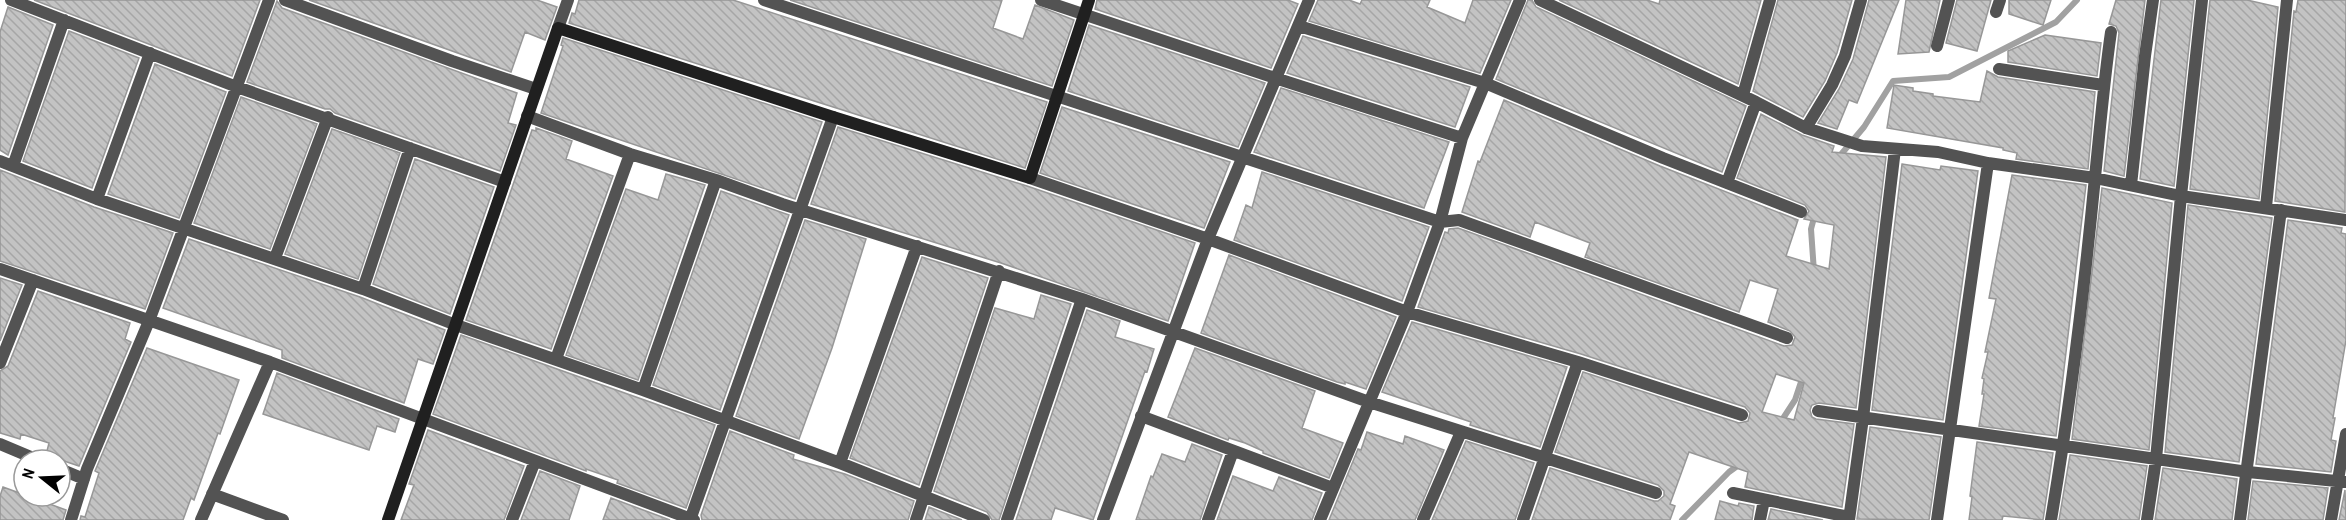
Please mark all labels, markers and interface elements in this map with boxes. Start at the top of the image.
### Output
north arrow [12,448,72,508]
text: N [16,465,40,481]

